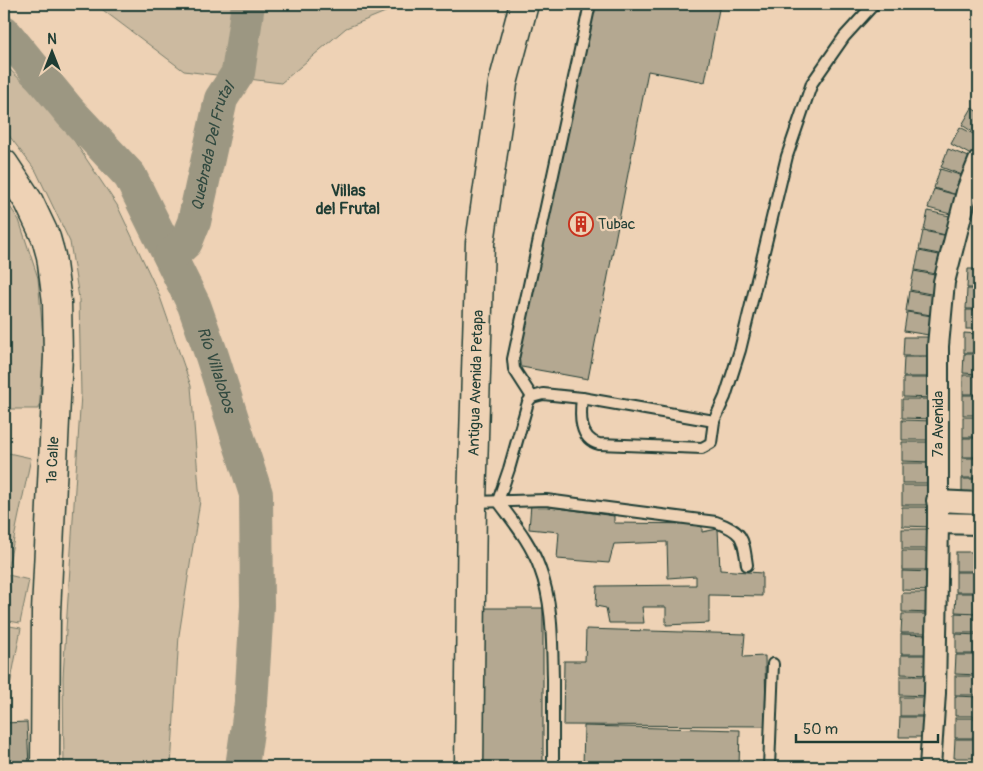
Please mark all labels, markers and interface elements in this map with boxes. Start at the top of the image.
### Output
north arrow [28,28,78,78]
text: N [47,31,57,48]
water label: Quebrada Del Frutal [187,77,240,212]
district label: Villas del Frutal [316,181,380,219]
building icon: Tubac [568,211,594,237]
place label: Tubac [598,215,636,234]
street label: Antigua Avenida Petapa [464,310,487,457]
water label: Río Villalobos [193,324,240,417]
street label: 7a Avenida [929,391,948,457]
street label: 1a Calle [42,436,64,484]
scale bar [796,711,938,743]
text: 50 m [803,720,838,739]

